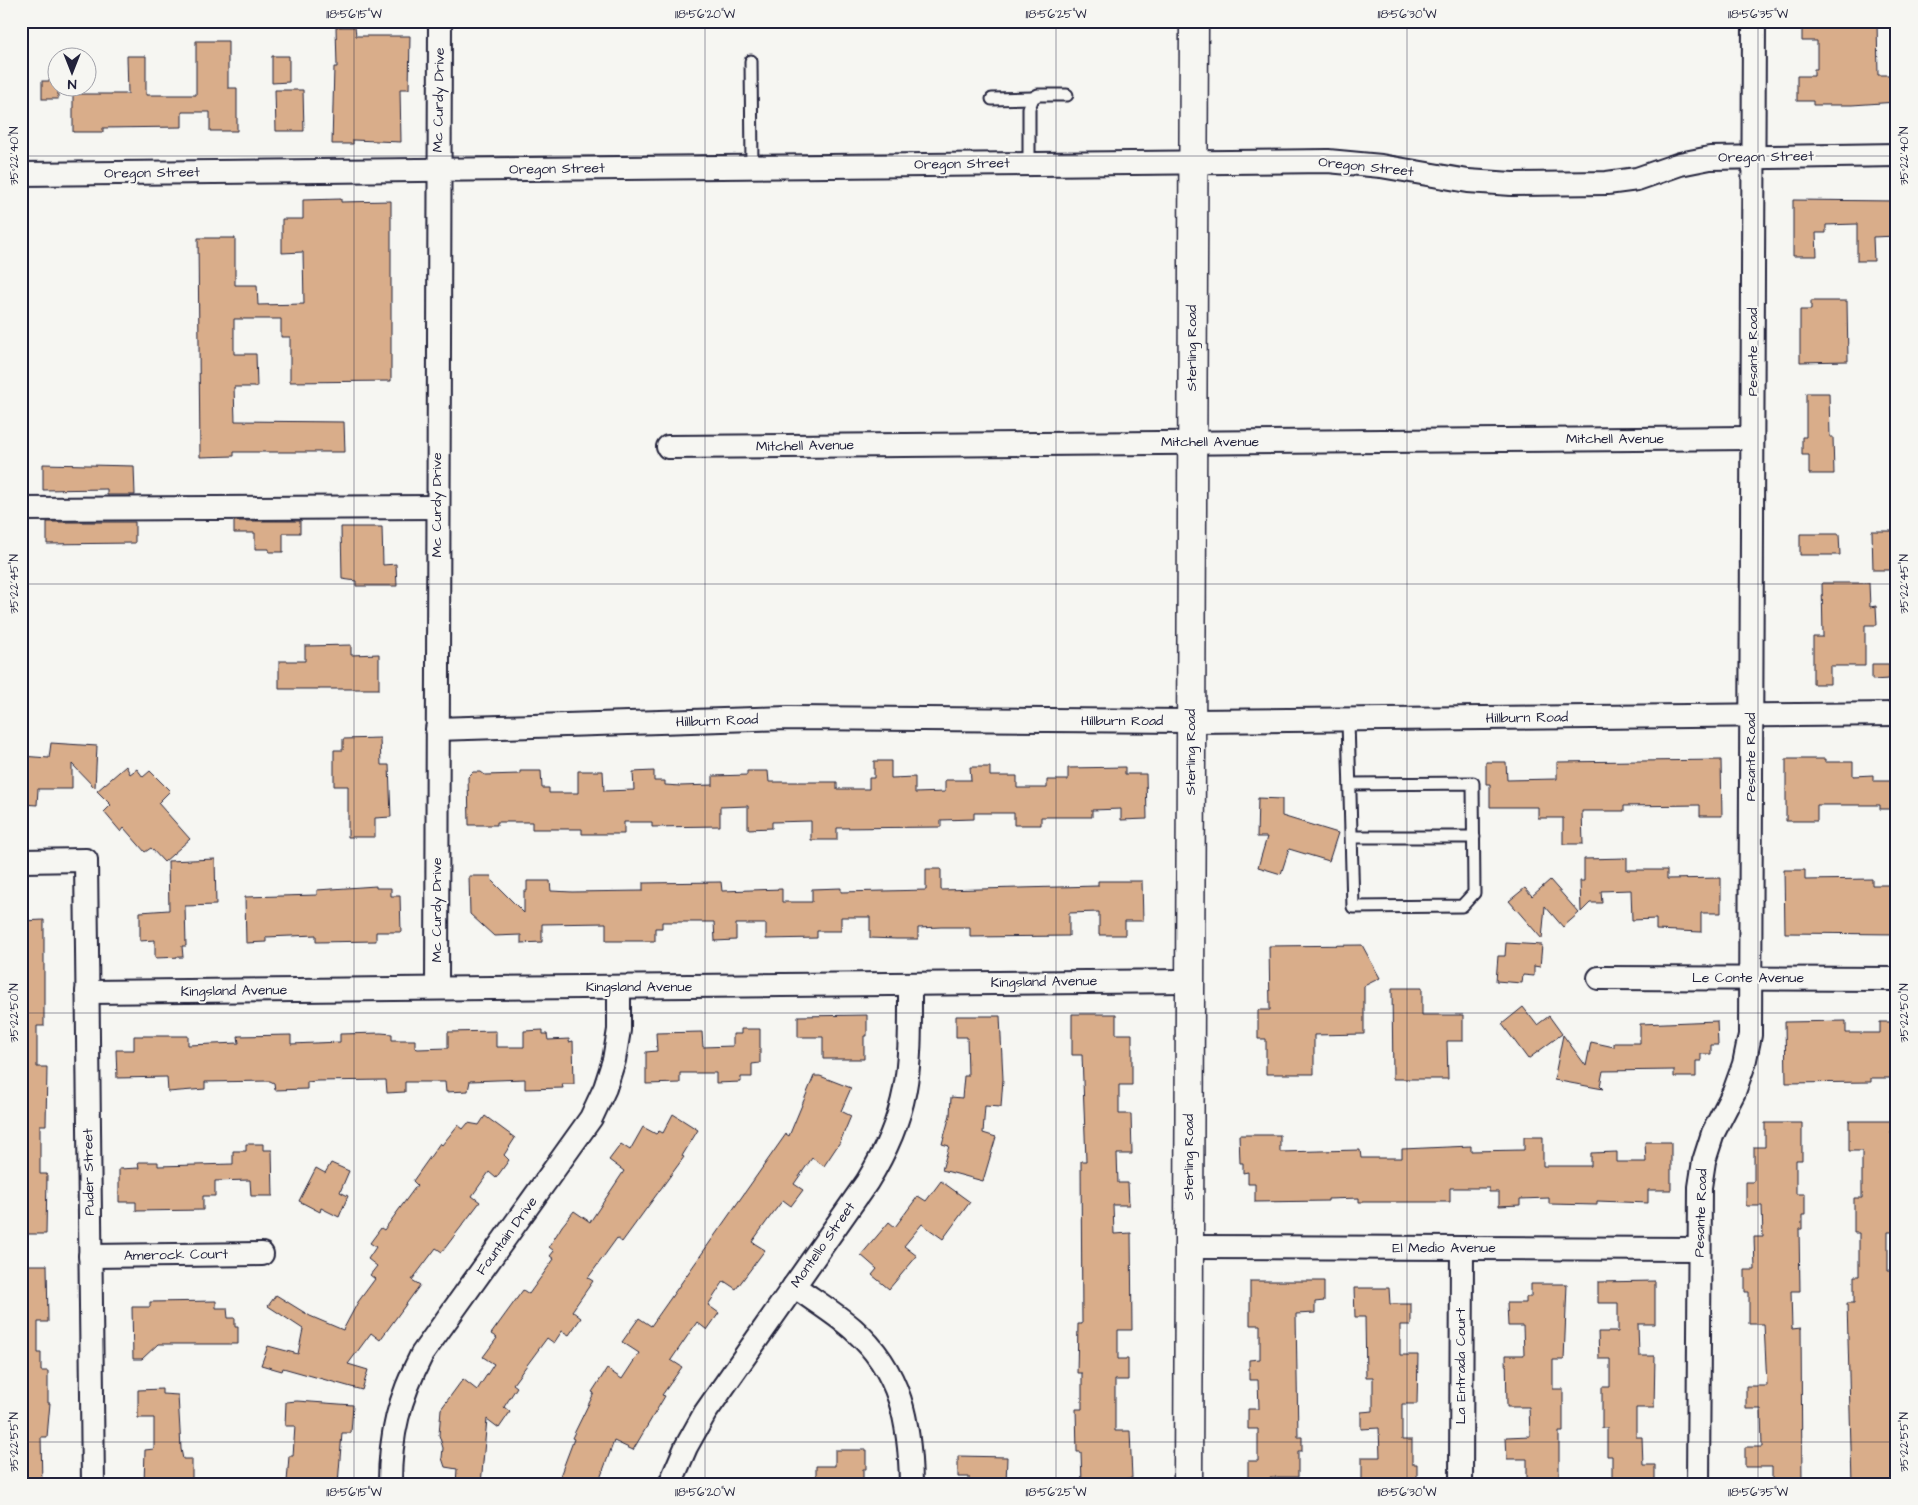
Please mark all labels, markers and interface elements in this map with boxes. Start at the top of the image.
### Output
text: 118°56'15"W [326,6,383,23]
text: 118°56'20"W [675,6,736,23]
text: 118°56'25"W [1026,6,1087,23]
text: 118°56'30"W [1377,6,1437,23]
text: 118°56'35"W [1728,6,1789,23]
street label: Mc Curdy Drive [428,47,450,153]
north arrow [48,48,98,98]
text: N [67,74,76,94]
text: 35°22'40"N [6,126,23,186]
text: 35°22'40"N [1896,126,1913,186]
street label: Oregon Street [1718,146,1814,168]
street label: Oregon Street [1317,152,1415,182]
street label: Oregon Street [914,153,1010,175]
street label: Oregon Street [509,158,605,180]
street label: Oregon Street [104,162,200,184]
street label: Sterling Road [1182,305,1202,391]
street label: Pesante Road [1743,308,1763,396]
street label: Mitchell Avenue [1566,429,1665,449]
street label: Mitchell Avenue [1161,432,1260,452]
street label: Mitchell Avenue [756,435,855,457]
street label: Mc Curdy Drive [427,452,447,558]
text: 35°22'45"N [6,554,23,614]
text: 35°22'45"N [1896,554,1913,614]
street label: Hillburn Road [1486,707,1568,729]
street label: Sterling Road [1181,709,1201,795]
street label: Hillburn Road [675,710,759,732]
street label: Hillburn Road [1081,711,1163,731]
street label: Pesante Road [1741,713,1761,801]
street label: Mc Curdy Drive [427,857,447,963]
street label: Le Conte Avenue [1692,968,1804,988]
street label: Kingsland Avenue [991,971,1098,993]
street label: Kingsland Avenue [586,977,693,997]
street label: Kingsland Avenue [181,980,288,1002]
text: 35°22'50"N [6,983,23,1043]
text: 35°22'50"N [1896,983,1913,1043]
street label: Sterling Road [1179,1114,1199,1200]
street label: Puder Street [78,1128,100,1216]
street label: Pesante Road [1689,1168,1713,1258]
street label: Fountain Drive [472,1192,543,1279]
street label: Montello Street [786,1198,860,1292]
street label: El Medio Avenue [1392,1238,1496,1258]
street label: Amerock Court [124,1244,229,1266]
street label: La Entrada Court [1451,1307,1471,1424]
text: 35°22'55"N [6,1411,23,1472]
text: 35°22'55"N [1896,1411,1913,1472]
text: 118°56'15"W [326,1484,383,1501]
text: 118°56'20"W [675,1484,736,1501]
text: 118°56'25"W [1026,1484,1087,1501]
text: 118°56'30"W [1377,1484,1437,1501]
text: 118°56'35"W [1728,1484,1789,1501]

